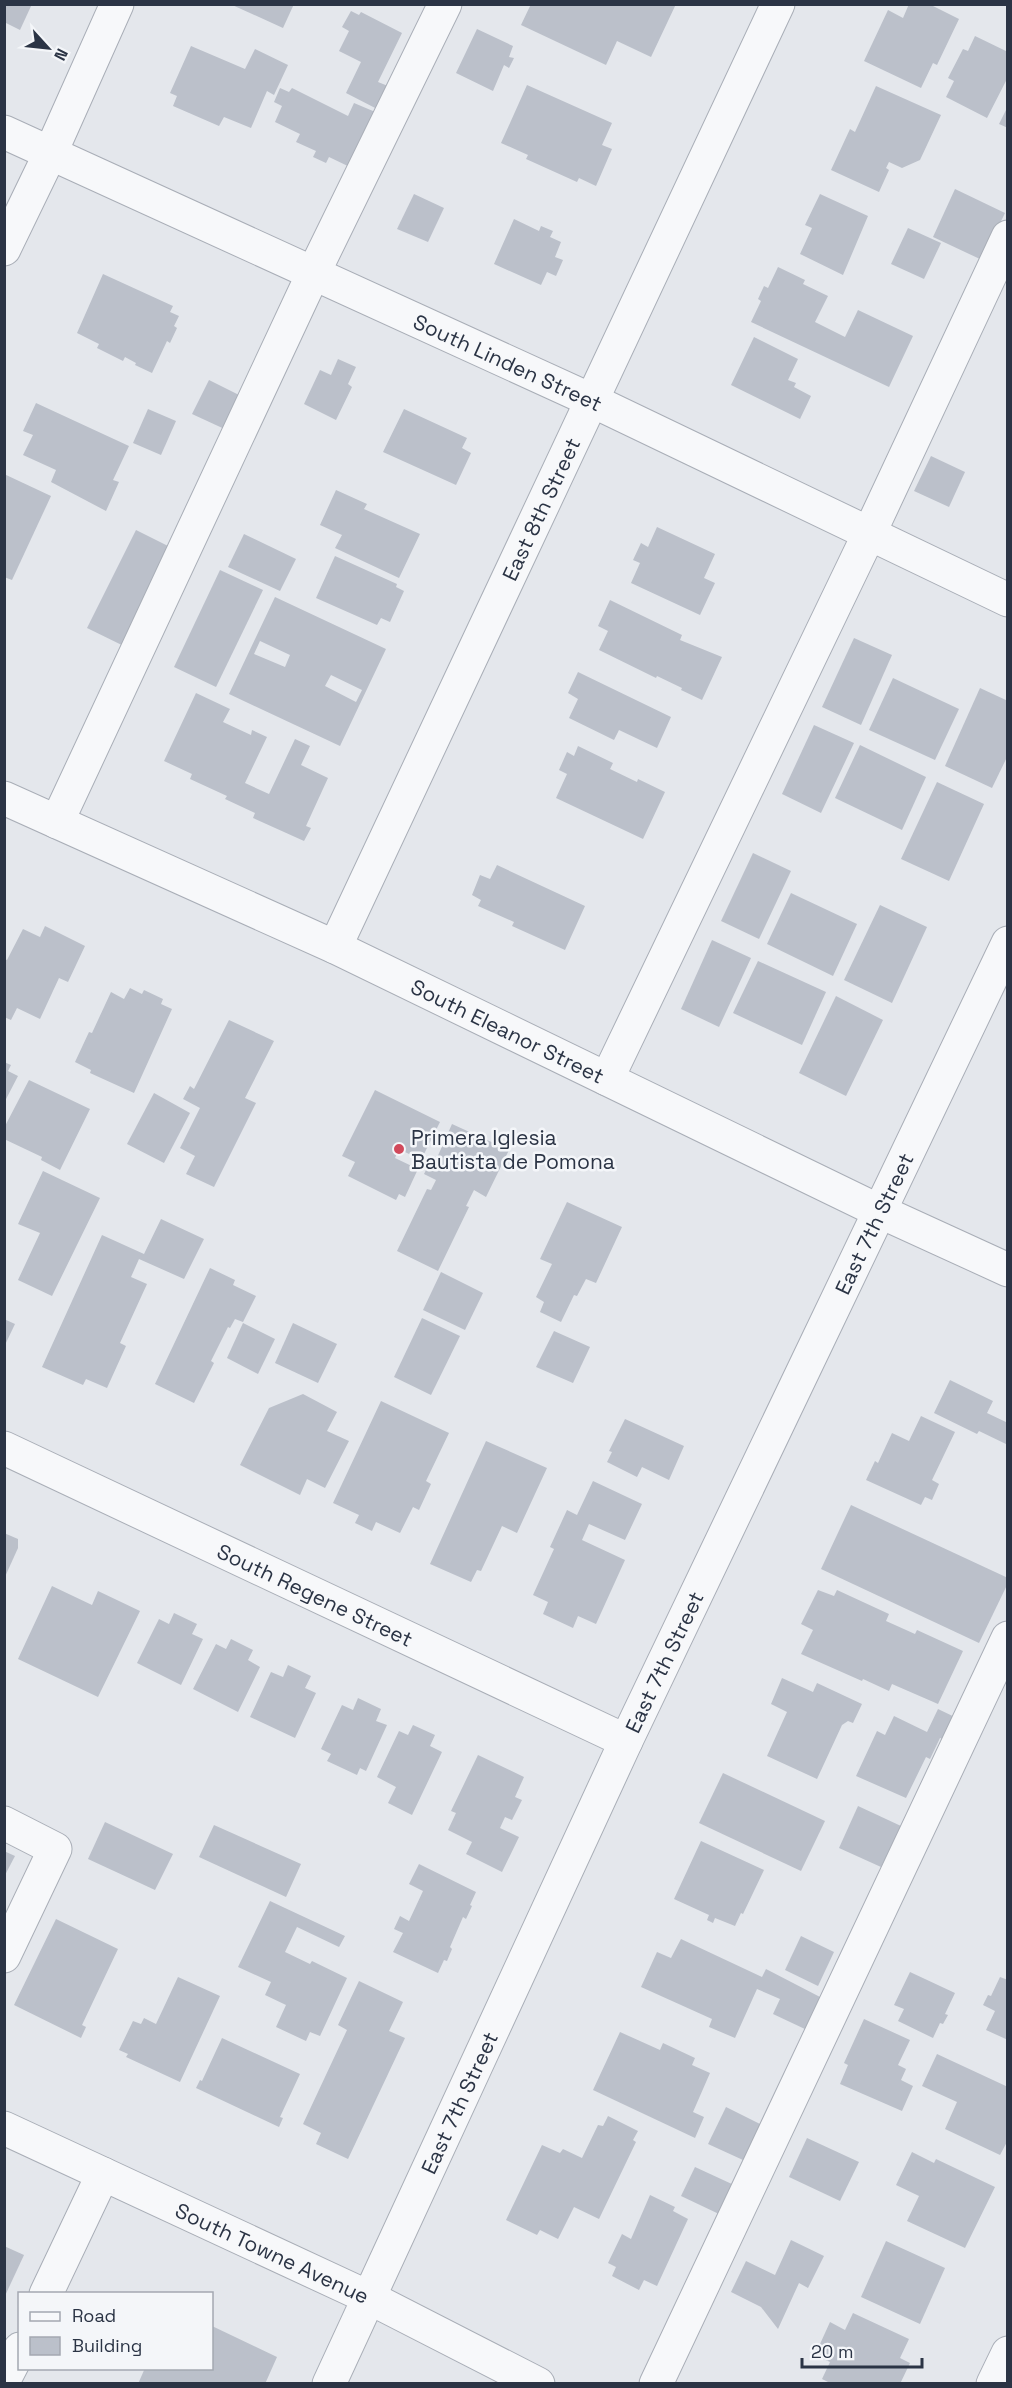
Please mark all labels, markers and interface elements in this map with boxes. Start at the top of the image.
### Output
north arrow [18,18,78,78]
text: N [49,45,73,64]
street label: South Linden Street [409,307,607,417]
street label: East 8th Street [496,433,586,585]
street label: South Eleanor Street [407,972,609,1089]
place label: Primera Iglesia Bautista de Pomona [411,1124,615,1175]
marker: Primera Iglesia Bautista de Pomona [392,1142,406,1156]
street label: East 7th Street [828,1148,919,1299]
street label: South Regene Street [213,1537,417,1652]
street label: East 7th Street [619,1587,709,1737]
street label: East 7th Street [414,2027,503,2178]
street label: South Towne Avenue [171,2196,374,2309]
legend [18,2292,213,2370]
text: Road [72,2304,116,2327]
scale bar [802,2331,922,2369]
text: Building [72,2334,142,2357]
text: 20 m [811,2340,854,2363]

